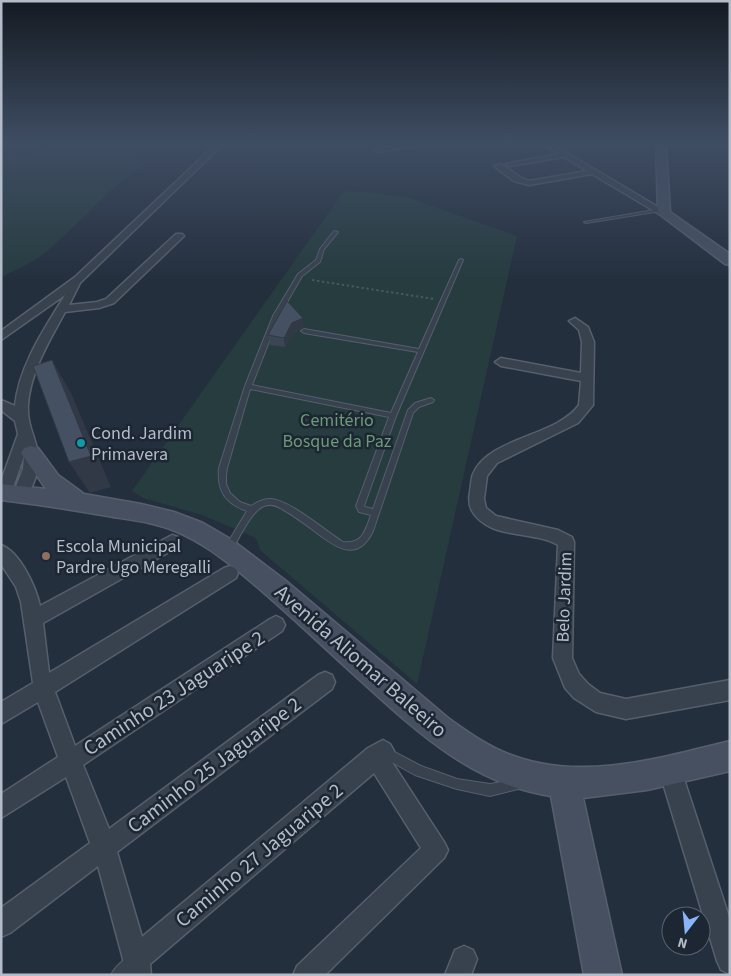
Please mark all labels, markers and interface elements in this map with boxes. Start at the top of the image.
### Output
park label: Cemitério Bosque da Paz [283,408,392,454]
place label: Cond. Jardim Primavera [91,421,192,467]
marker: Cond. Jardim Primavera [75,437,87,449]
place label: Escola Municipal Pardre Ugo Meregalli [56,534,211,580]
marker: Escola Municipal Pardre Ugo Meregalli [40,550,52,562]
street label: Belo Jardim [550,551,579,643]
street label: Avenida Aliomar Baleeiro [268,578,454,744]
street label: Caminho 23 Jaguaripe 2 [77,623,271,763]
street label: Caminho 25 Jaguaripe 2 [121,689,307,841]
street label: Caminho 27 Jaguaripe 2 [168,776,350,934]
north arrow [661,906,711,956]
text: N [675,932,690,953]

